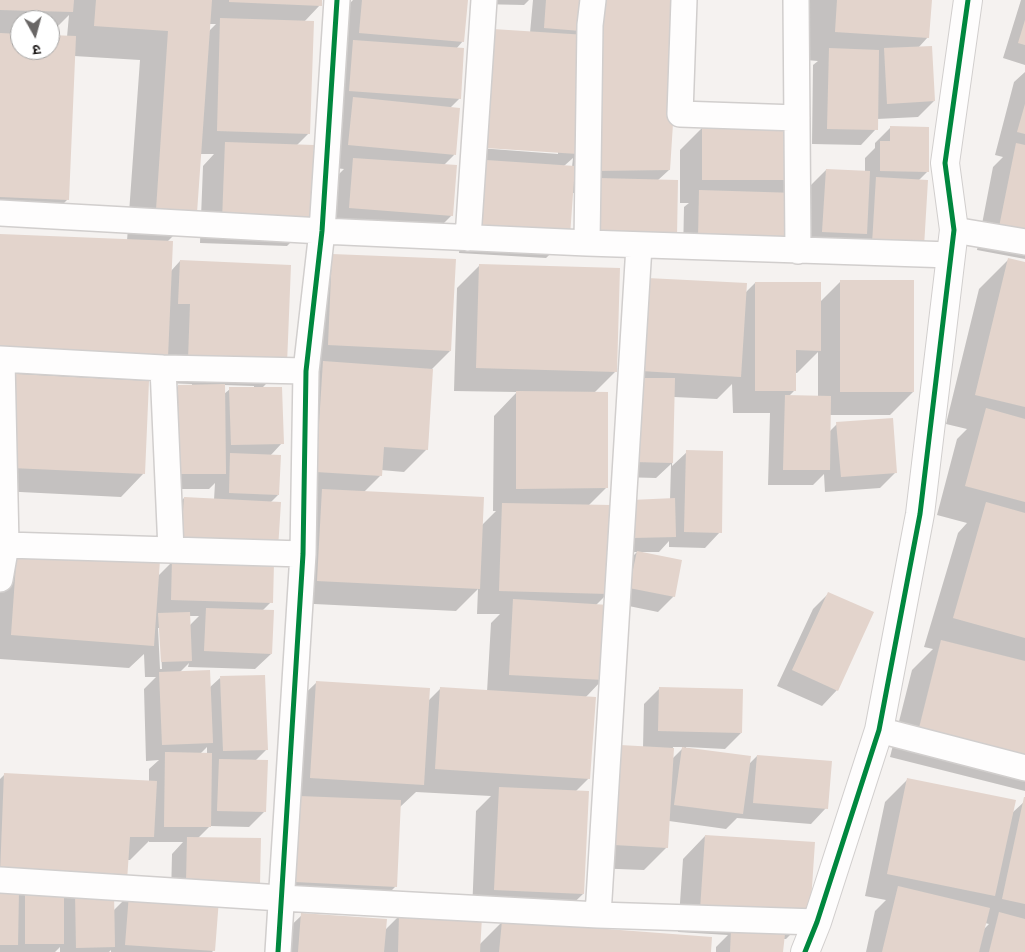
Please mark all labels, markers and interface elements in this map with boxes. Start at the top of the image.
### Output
north arrow [10,10,60,60]
text: उ [32,40,42,58]

